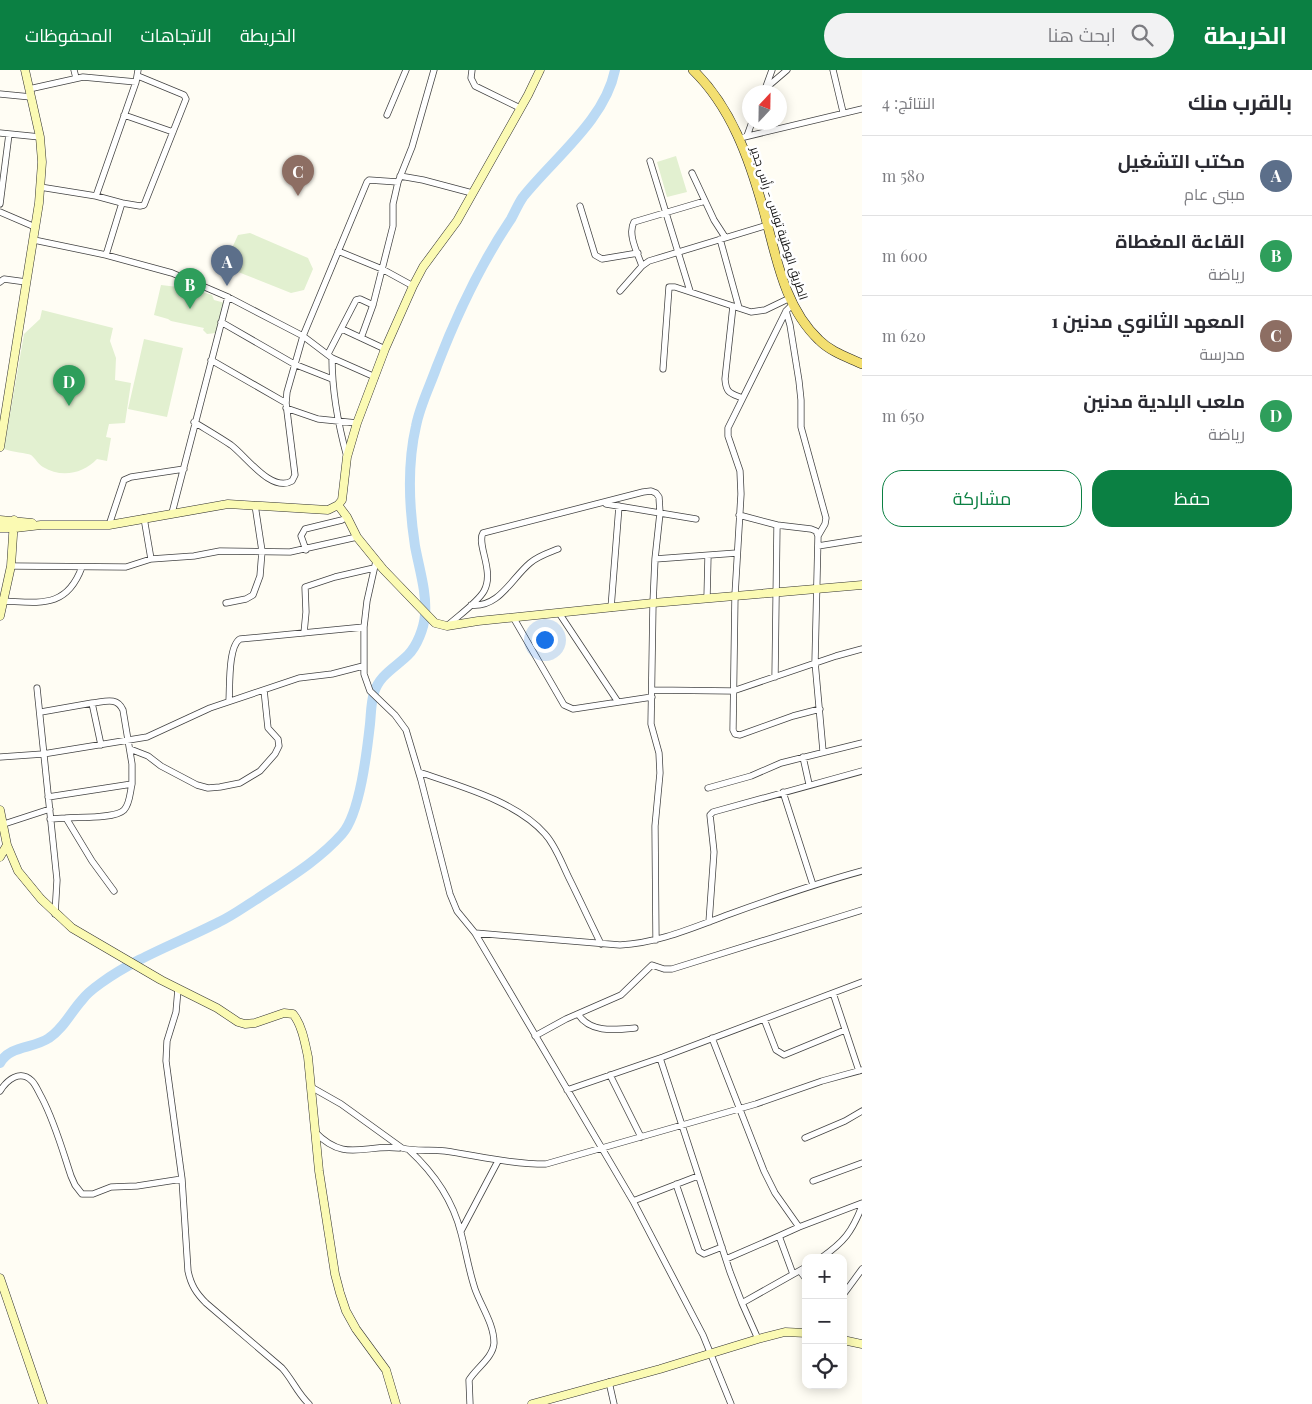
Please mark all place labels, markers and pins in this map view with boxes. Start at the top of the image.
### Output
pin: C [282,155,314,196]
pin: A [211,245,243,286]
pin: B [174,268,206,309]
pin: D [53,365,85,406]

